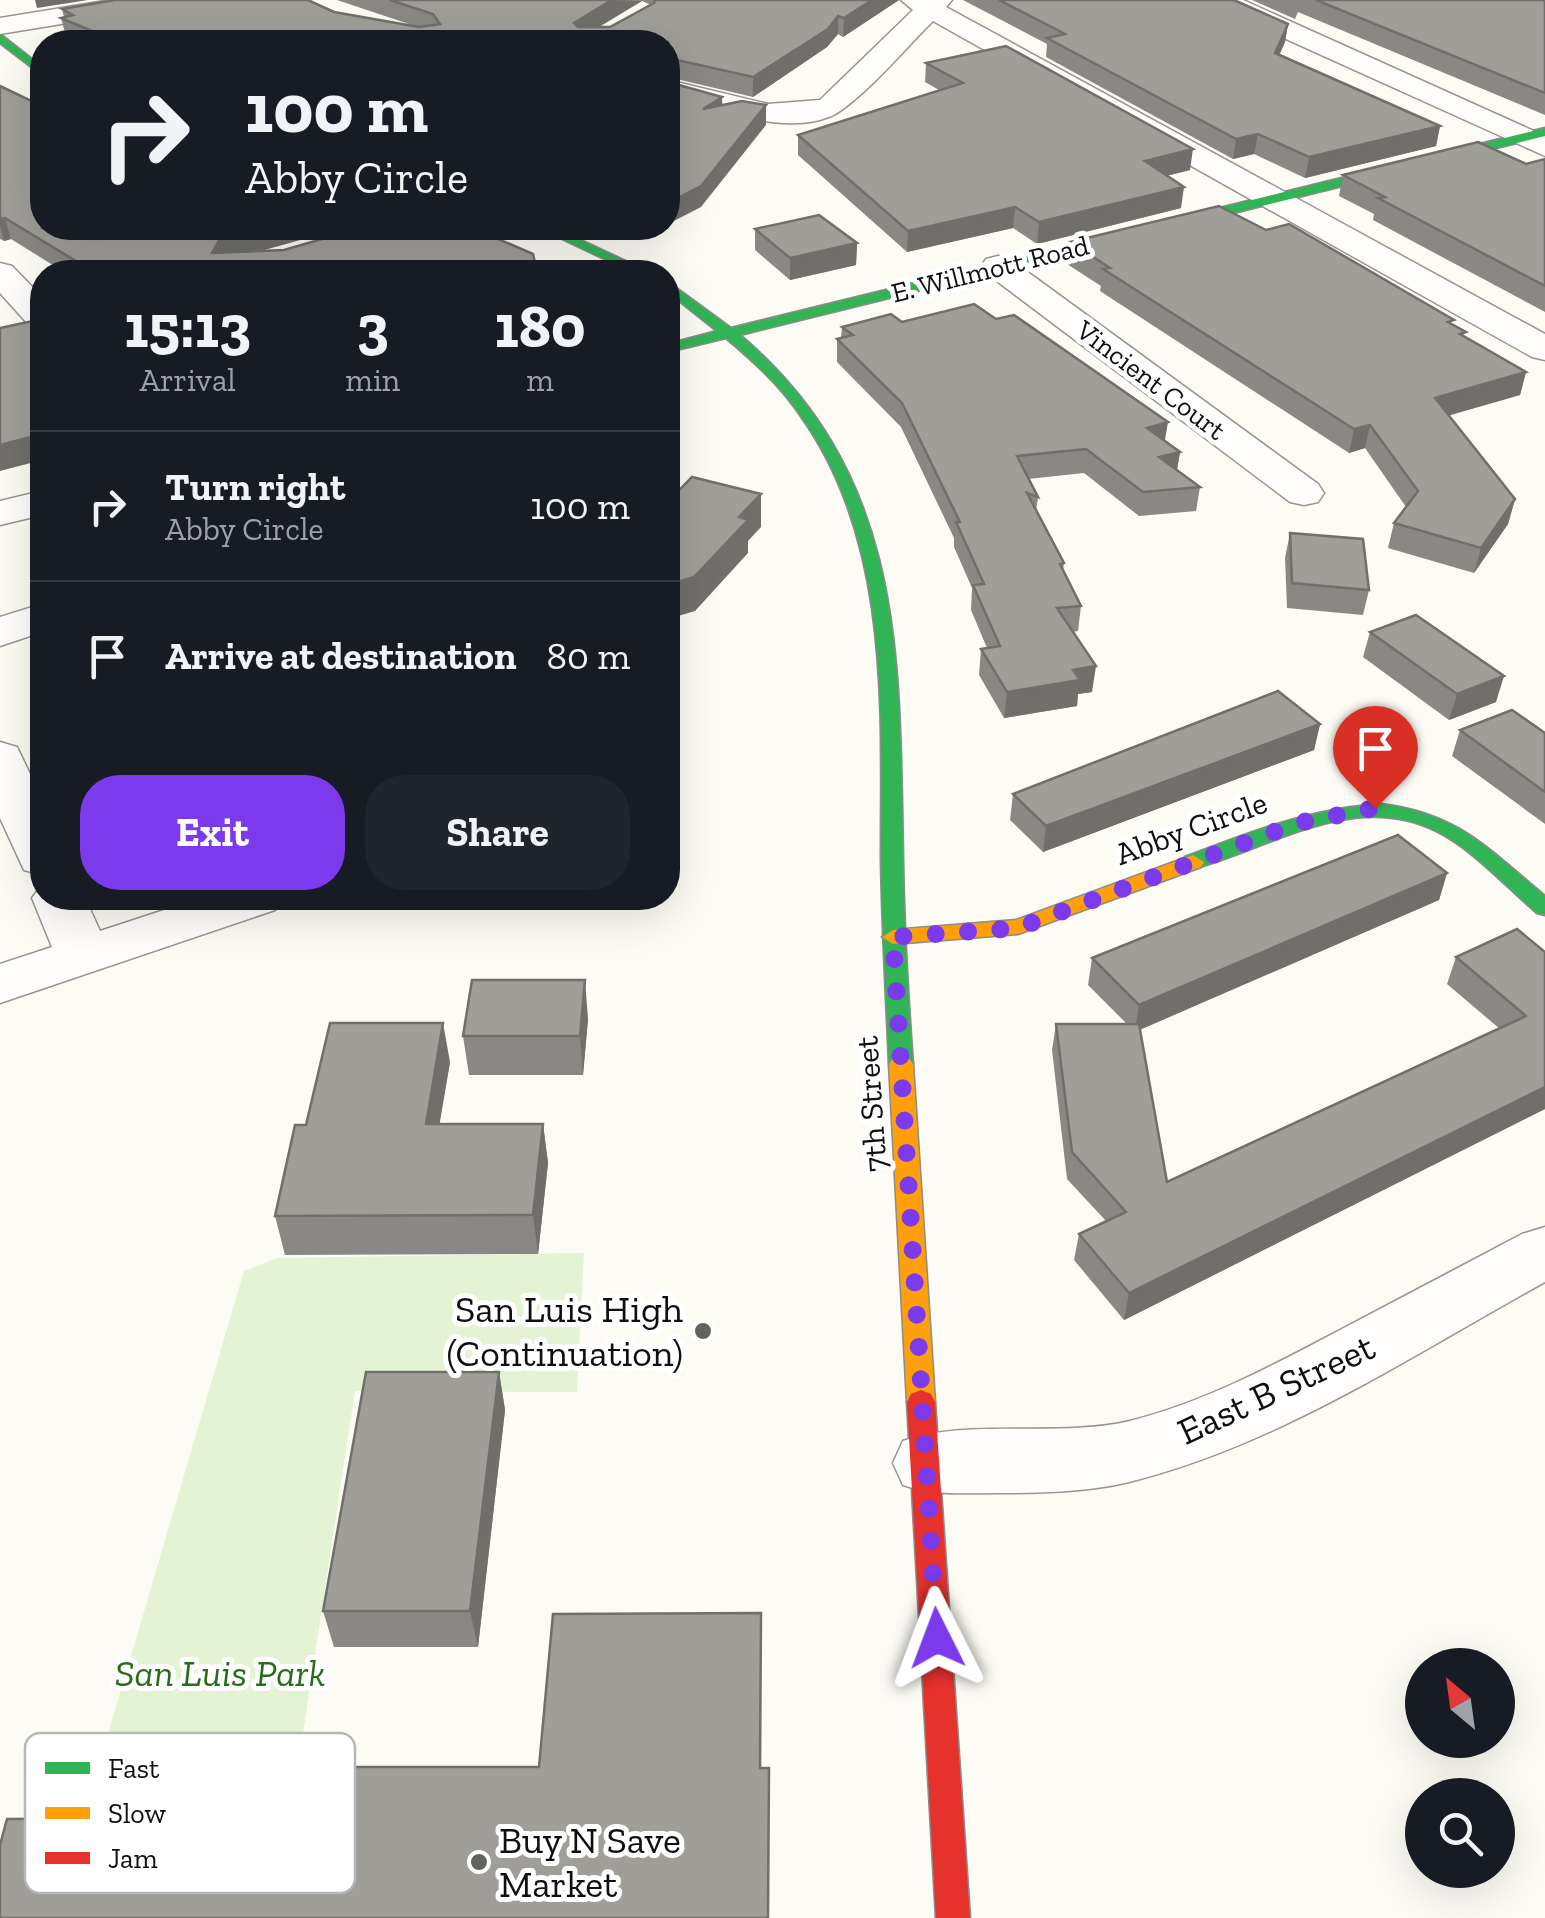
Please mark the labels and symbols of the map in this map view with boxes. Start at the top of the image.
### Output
street label: E. Willmott Road [888,229,1092,309]
street label: Vincient Court [1069,313,1233,447]
pin [1333,706,1418,809]
street label: Abby Circle [1110,783,1272,873]
street label: 7th Street [847,1035,895,1173]
place label: San Luis High (Continuation) [447,1286,683,1376]
marker: San Luis High (Continuation) [692,1320,714,1342]
street label: East B Street [1170,1323,1382,1455]
position arrow [885,1586,989,1690]
north arrow [1405,1648,1515,1758]
park label: San Luis Park [115,1650,325,1696]
legend [25,1733,355,1893]
text: Fast [108,1752,160,1785]
text: Slow [108,1797,166,1830]
place label: Buy N Save Market [499,1817,681,1907]
text: Jam [108,1842,158,1875]
marker: Buy N Save Market [468,1851,490,1873]

